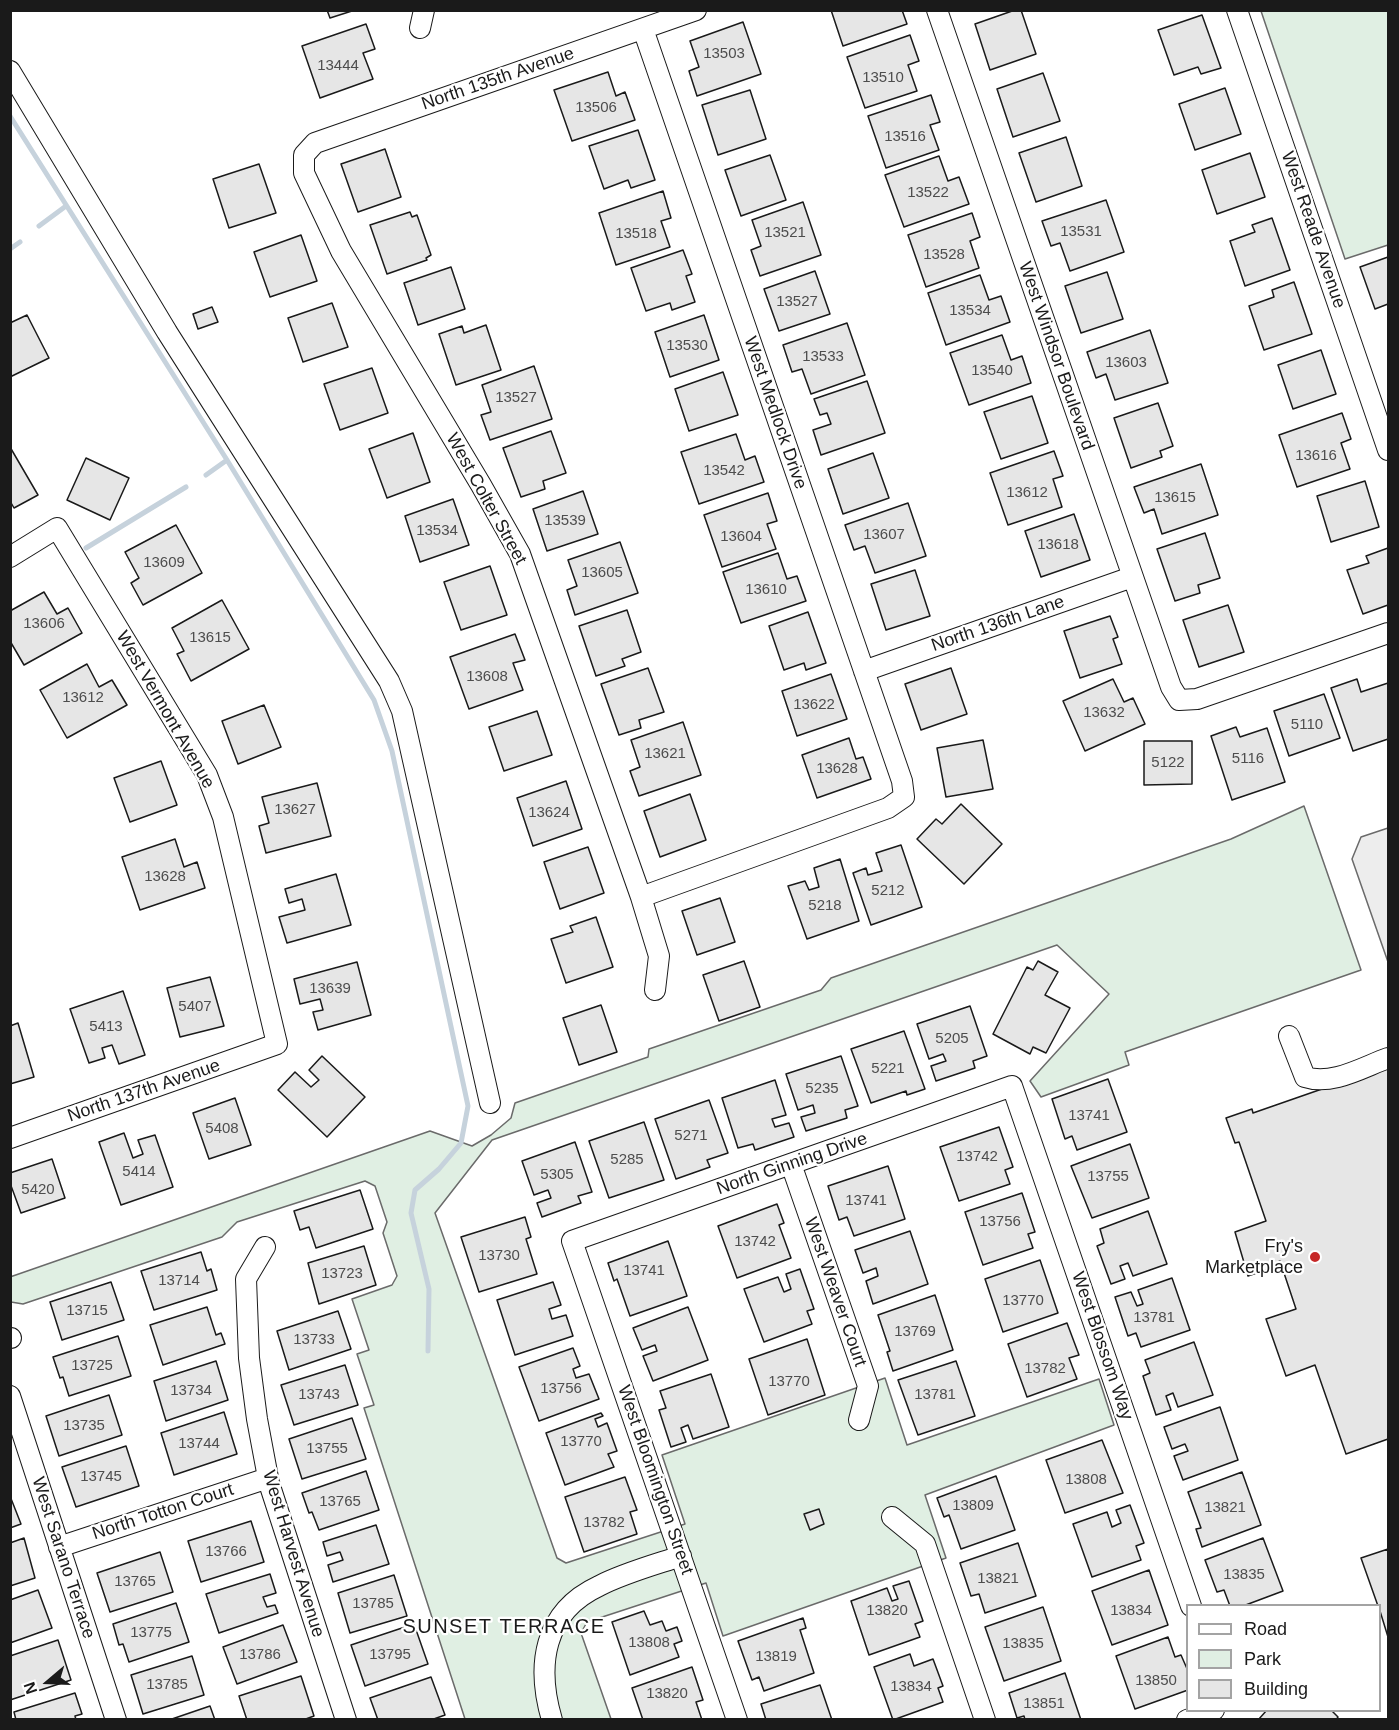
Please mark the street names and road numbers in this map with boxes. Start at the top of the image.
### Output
street label: North 135th Avenue [419,43,577,115]
street label: West Reade Avenue [1276,149,1350,311]
street label: West Windsor Boulevard [1014,259,1098,453]
street label: West Medlock Drive [739,334,811,492]
street label: West Colter Street [441,430,531,568]
street label: North 136th Lane [929,591,1067,657]
street label: West Vermont Avenue [111,627,219,793]
street label: North 137th Avenue [65,1055,223,1127]
street label: North Ginning Drive [714,1128,870,1200]
street label: West Weaver Court [799,1215,871,1369]
street label: West Blossom Way [1067,1269,1137,1423]
street label: West Bloomington Street [612,1383,698,1577]
street label: West Harvest Avenue [257,1468,329,1640]
street label: West Sarano Terrace [27,1474,99,1642]
street label: North Totton Court [90,1479,236,1545]

